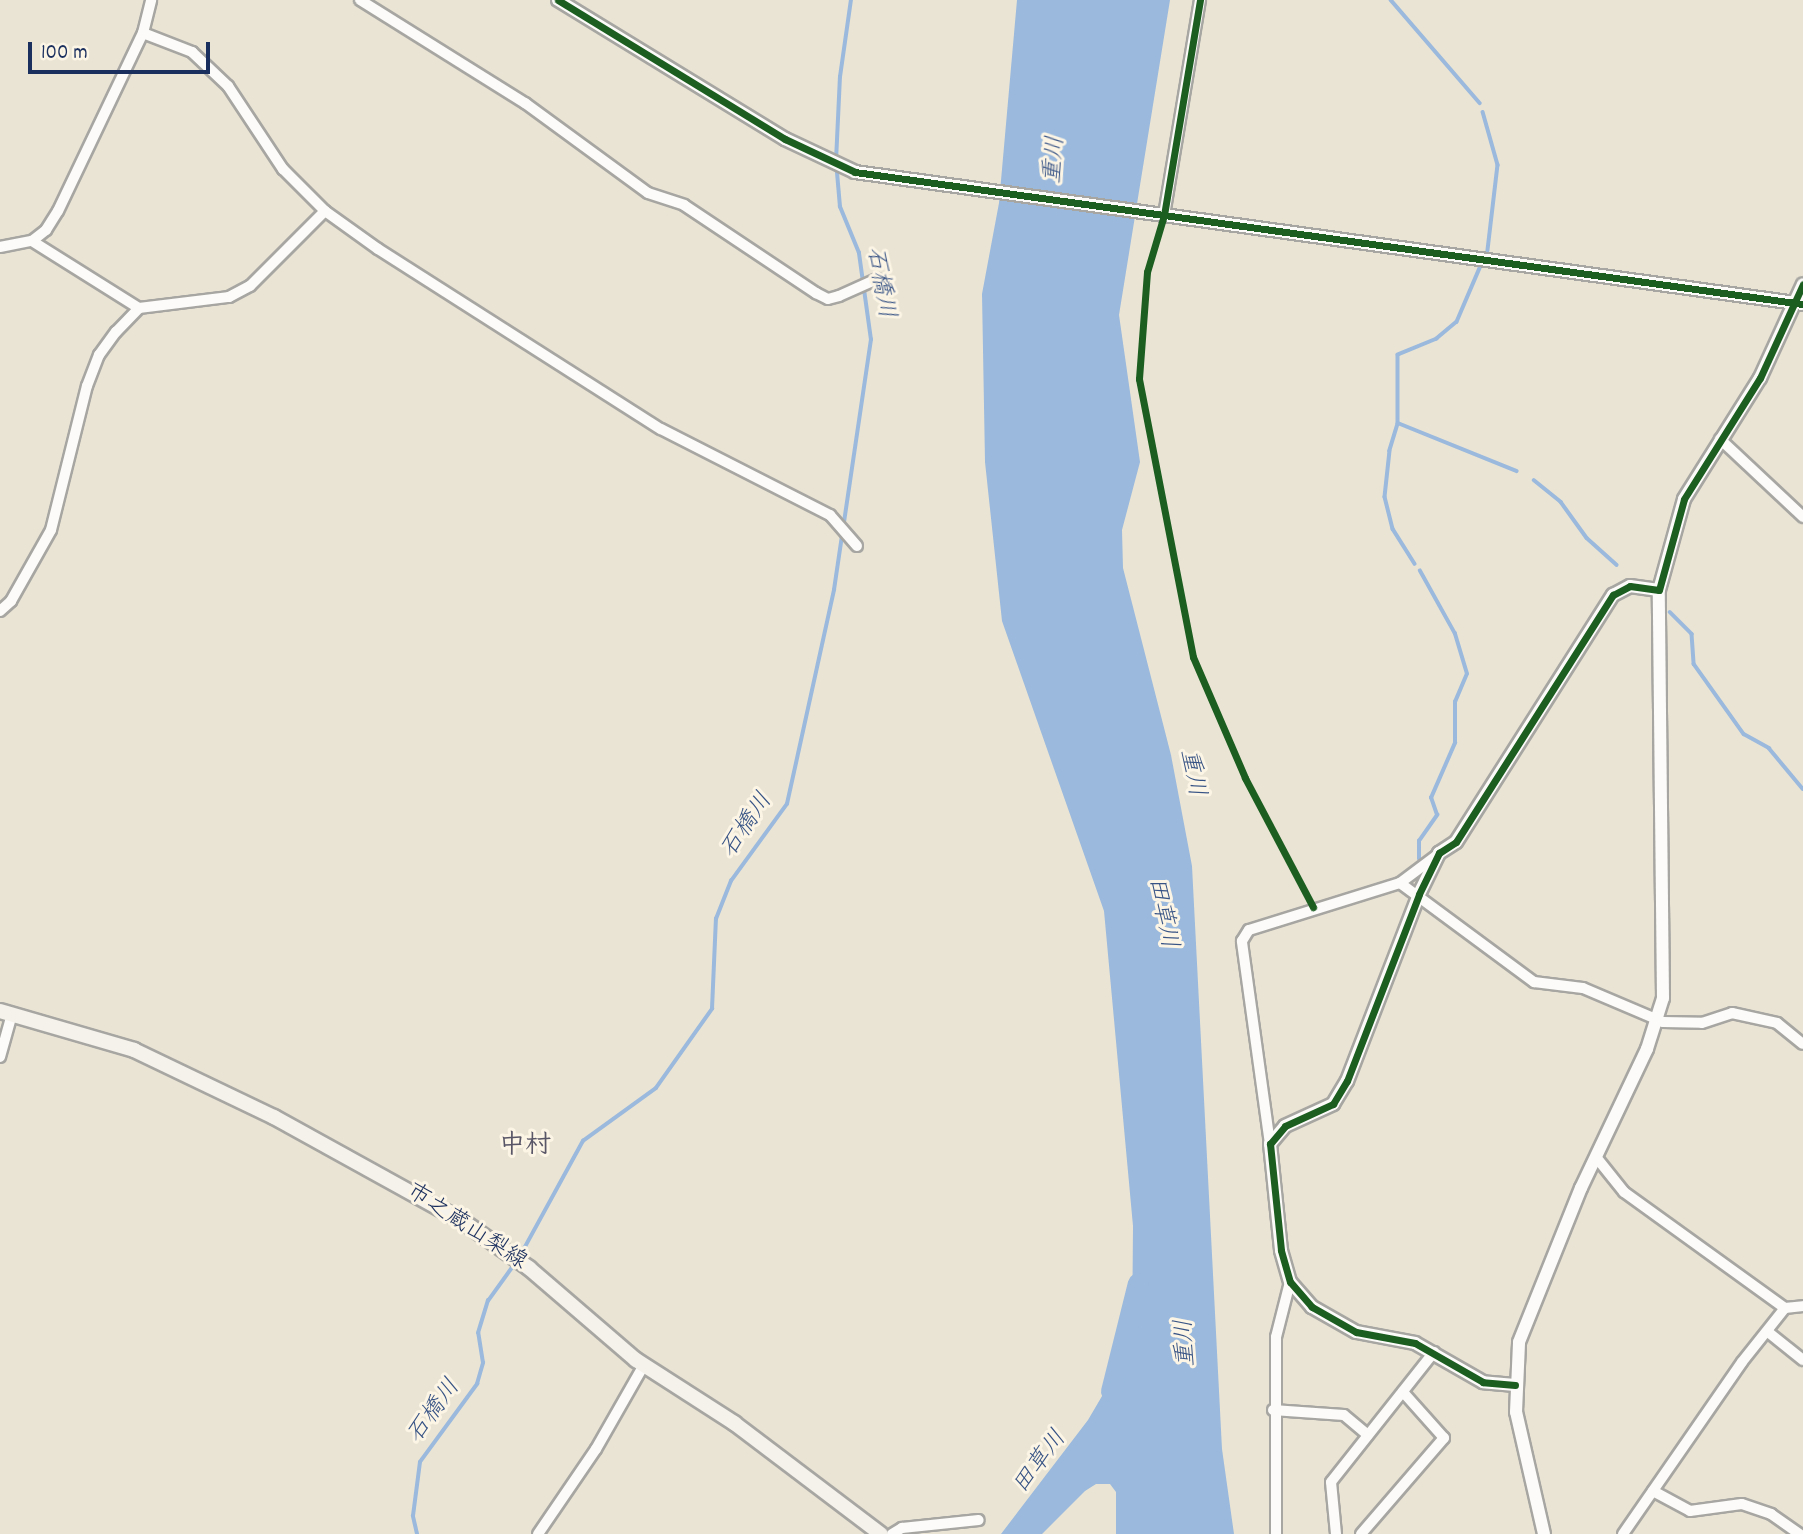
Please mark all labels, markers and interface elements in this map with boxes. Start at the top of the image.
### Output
scale bar [32,28,214,72]
text: 100 m [41,39,88,69]
water label: 重川 [1040,135,1072,185]
water label: 石橋川 [859,245,899,321]
water label: 重川 [1172,747,1210,799]
water label: 石橋川 [716,788,780,864]
water label: 田草川 [1140,875,1182,951]
district label: 中村 [499,1131,551,1163]
street label: 市之蔵山梨線 [401,1179,531,1277]
water label: 重川 [1171,1318,1203,1368]
water label: 石橋川 [402,1374,468,1450]
water label: 田草川 [1008,1426,1074,1500]

